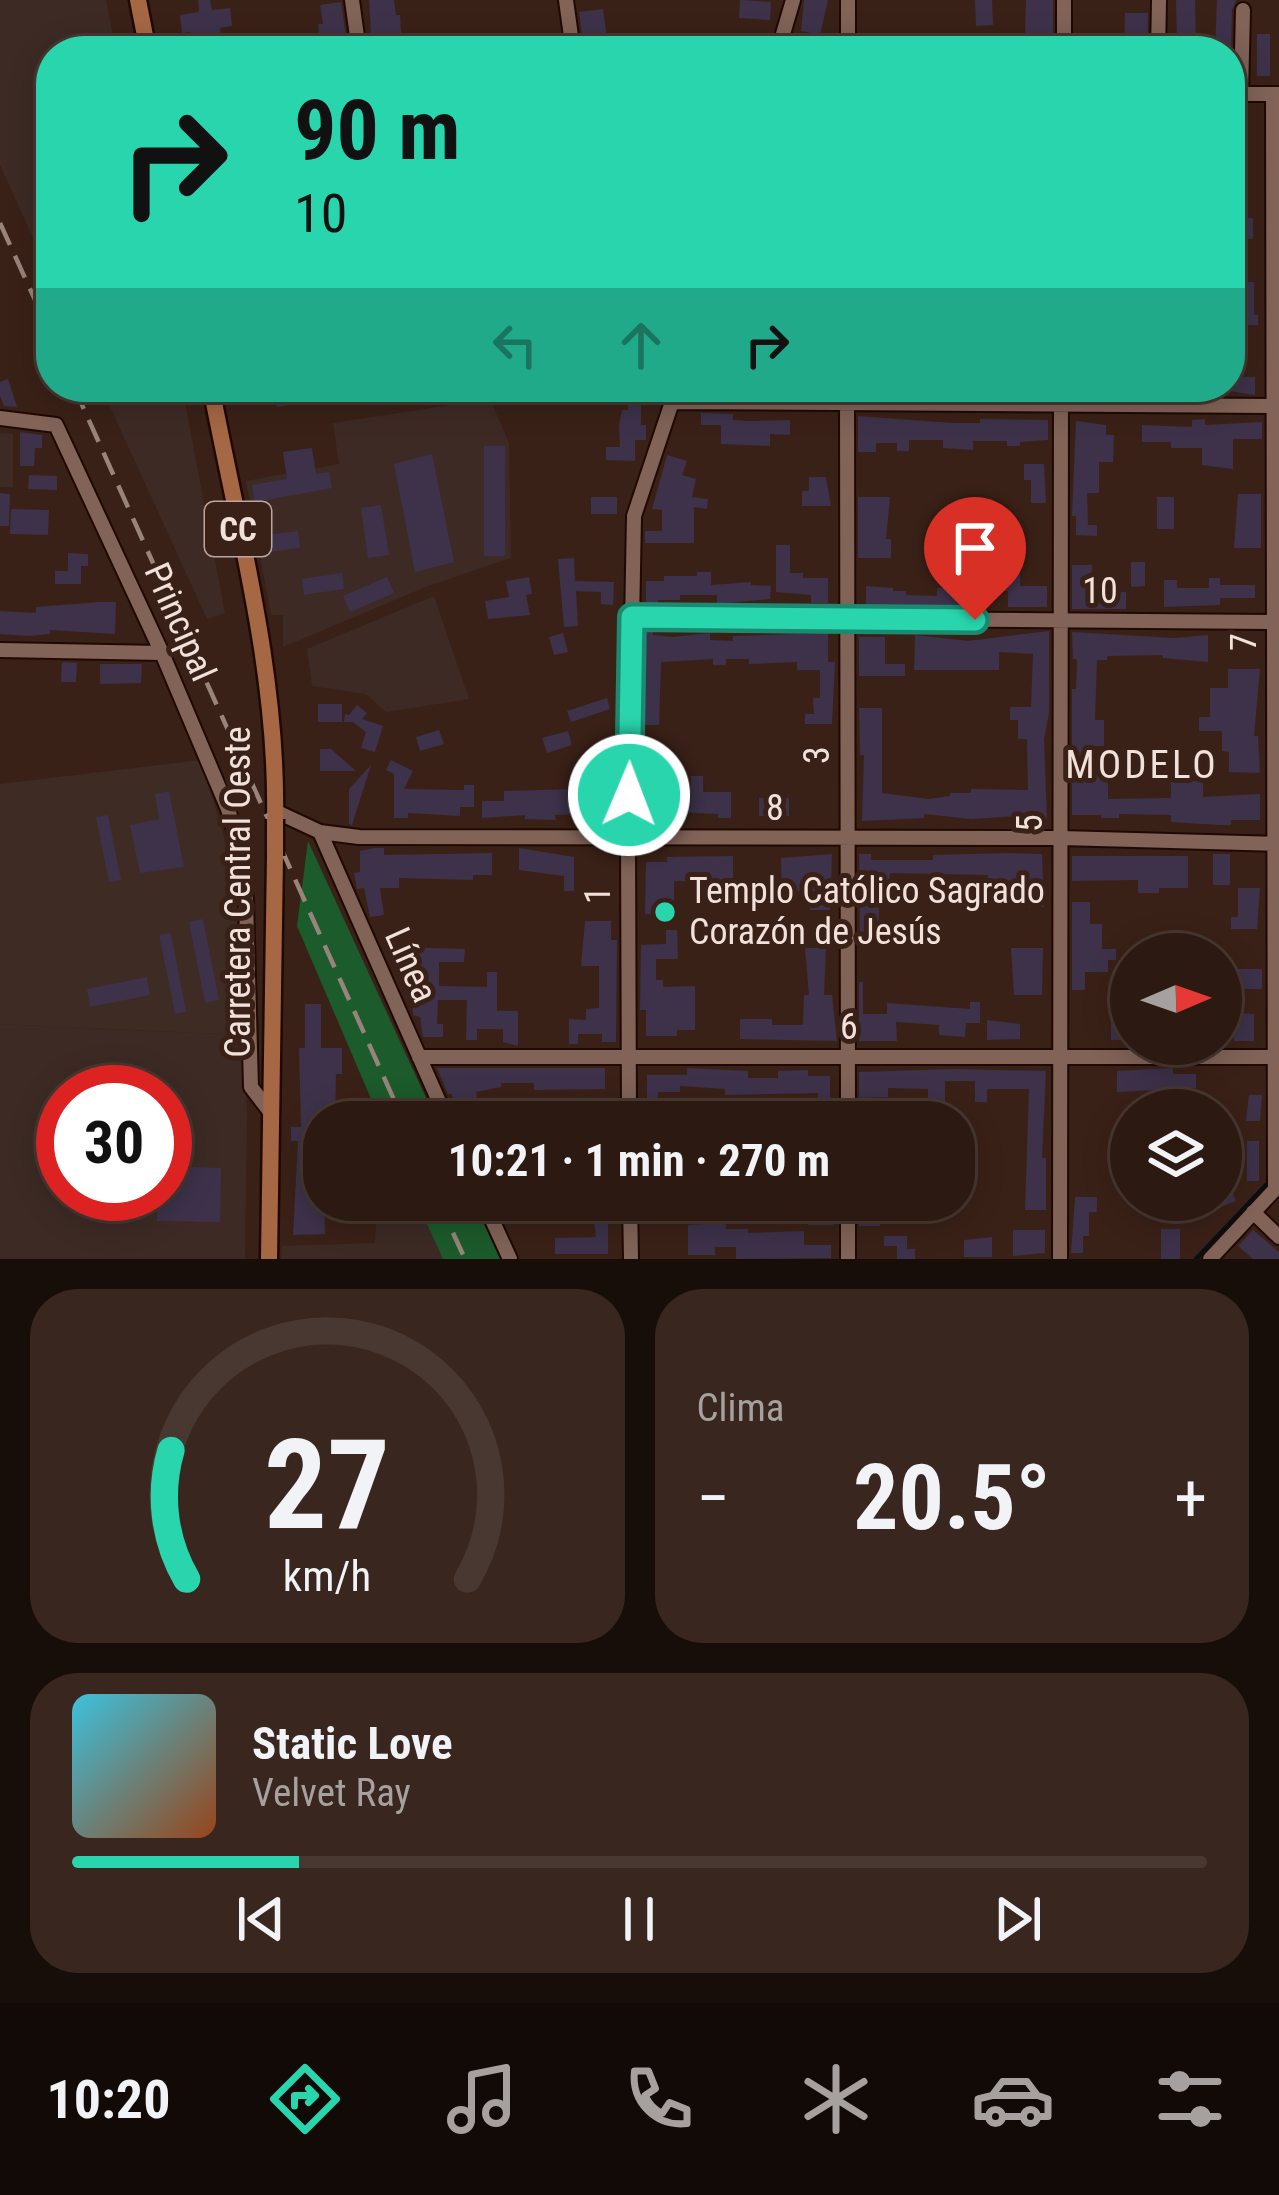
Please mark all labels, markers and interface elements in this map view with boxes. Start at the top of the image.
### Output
text: 90 m [294,81,461,180]
icon: right [96,84,252,240]
text: 10 [294,182,347,245]
icon: left [482,312,548,378]
icon: ahead [608,312,674,378]
icon: right [734,312,800,378]
pin [924,497,1026,620]
road number: CC [205,502,271,556]
icon: arrive [942,515,1008,581]
street label: Principal [135,556,225,688]
street label: 10 [1082,570,1118,612]
street label: 7 [1223,633,1265,651]
street label: Carretera Central Oeste [217,726,259,1058]
position arrow [566,732,692,858]
district label: MODELO [1065,742,1219,788]
street label: 3 [796,746,838,764]
street label: 8 [766,787,784,829]
street label: 5 [1009,814,1051,832]
place label: Templo Católico Sagrado Corazón de Jesús [689,870,1045,953]
street label: 1 [577,886,619,904]
marker: Templo Católico Sagrado Corazón de Jesús [652,899,678,925]
street label: Línea [376,921,446,1009]
north arrow [1110,933,1242,1065]
map controls [1110,933,1242,1221]
street label: 6 [840,1006,858,1048]
speed limit sign: 30 [36,1065,192,1221]
button: layers [1110,1089,1242,1221]
text: 10:21 · 1 min · 270 m [448,1134,830,1187]
text: Clima [697,1385,785,1431]
text: 27 [264,1412,390,1558]
text: 20.5° [853,1446,1051,1551]
text: − [697,1460,730,1537]
text: + [1174,1460,1207,1537]
text: km/h [283,1551,371,1601]
text: Static Love [252,1717,453,1770]
text: Velvet Ray [252,1770,411,1816]
icon: previous [228,1886,294,1952]
icon: pause [606,1886,672,1952]
icon: next [985,1886,1051,1952]
icon: directions [263,2057,347,2141]
icon: music [440,2057,524,2141]
icon: phone [617,2057,701,2141]
icon: climate [794,2057,878,2141]
icon: car [971,2057,1055,2141]
icon: filters [1148,2057,1232,2141]
text: 10:20 [47,2068,170,2131]

